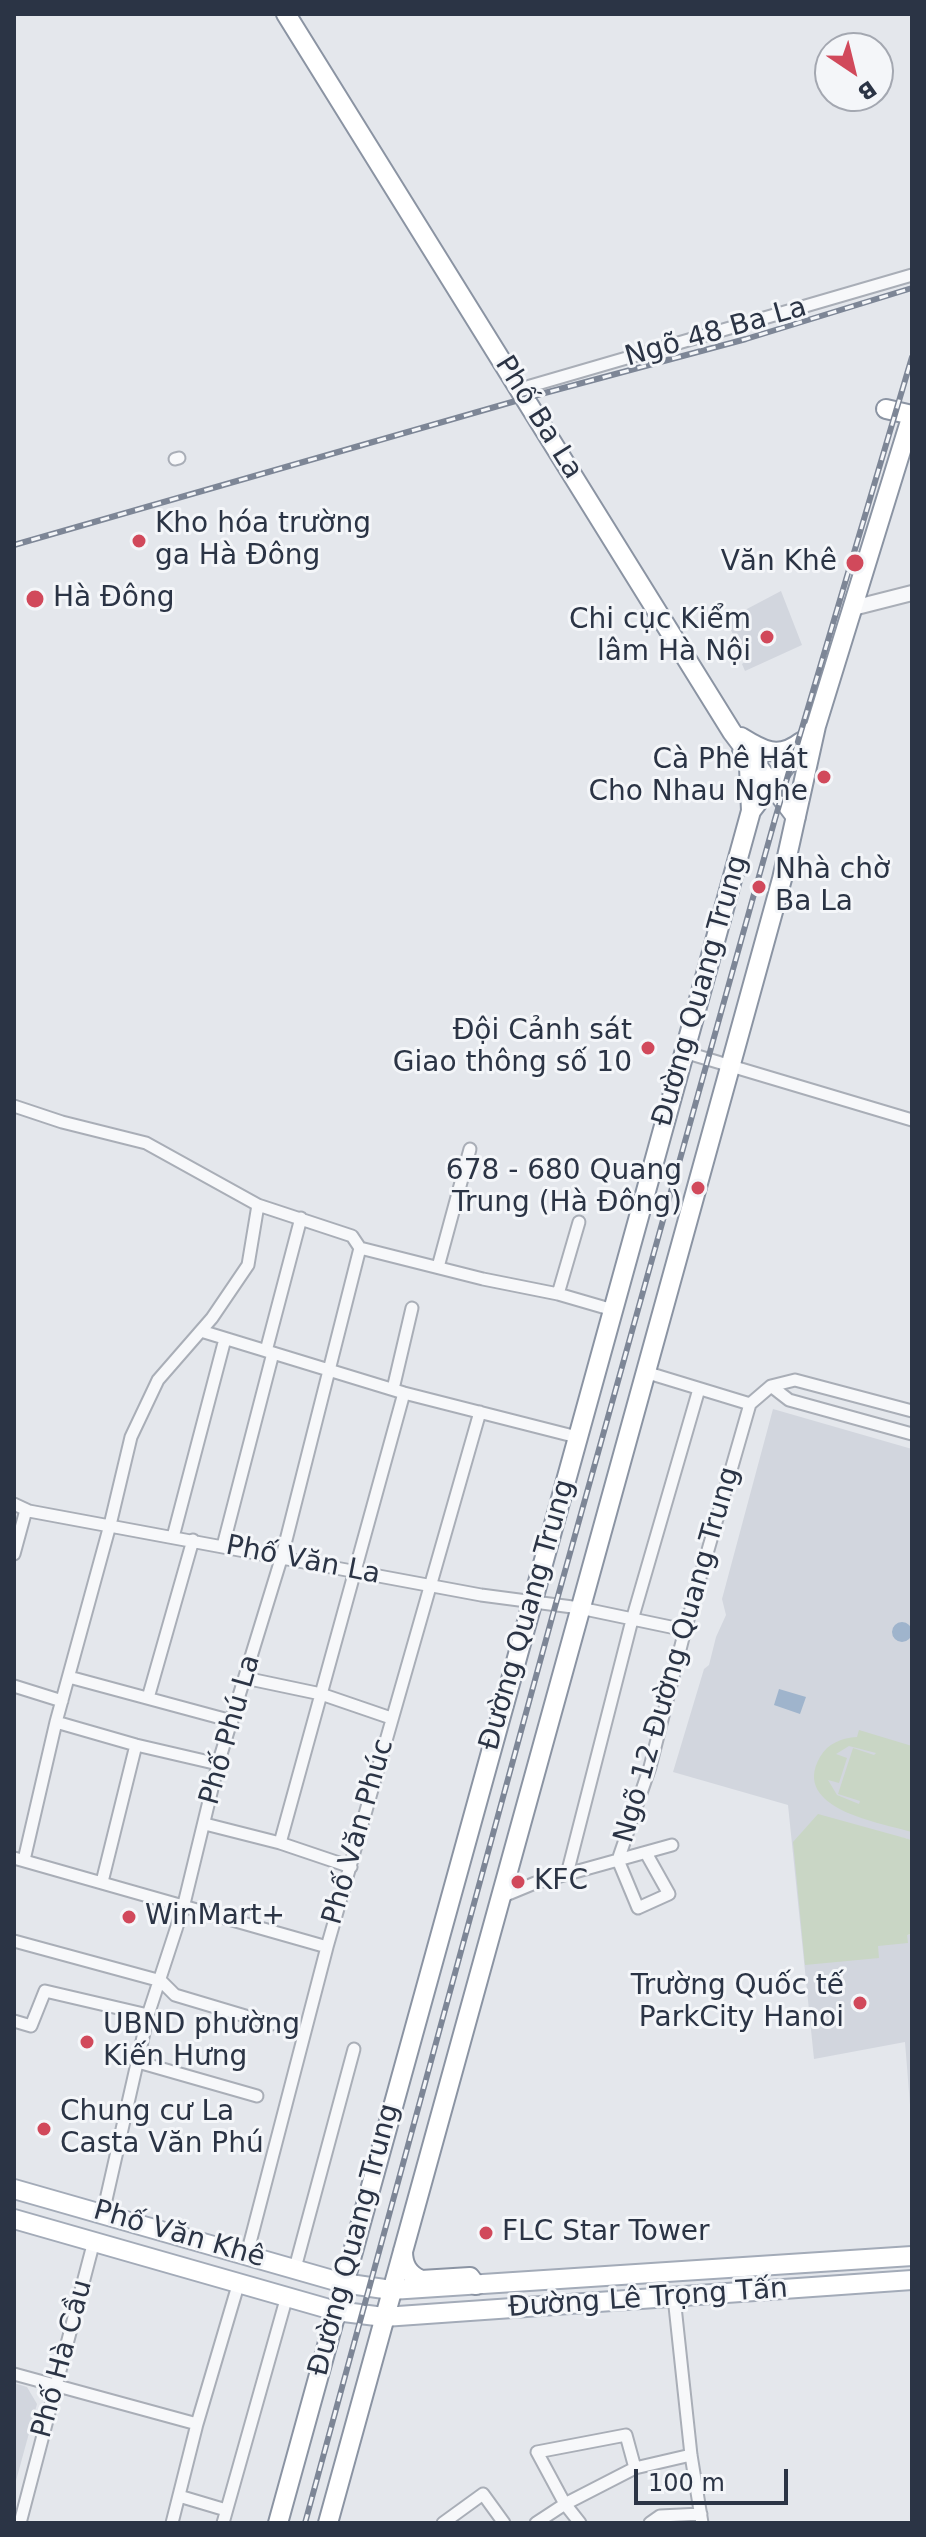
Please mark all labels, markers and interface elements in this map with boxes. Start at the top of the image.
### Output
north arrow [814,32,894,112]
text: B [853,75,881,105]
street label: Ngõ 48 Ba La [621,291,811,375]
street label: Phố Ba La [487,350,589,486]
place label: Kho hóa trường ga Hà Đông [155,508,371,574]
marker: Kho hóa trường ga Hà Đông [130,532,148,550]
place label: Văn Khê [721,546,837,580]
marker: Văn Khê [844,552,866,574]
place label: Hà Đông [53,582,174,616]
marker: Hà Đông [24,588,46,610]
place label: Chi cục Kiểm lâm Hà Nội [569,604,751,670]
marker: Chi cục Kiểm lâm Hà Nội [758,628,776,646]
place label: Cà Phê Hát Cho Nhau Nghe [588,744,808,810]
marker: Cà Phê Hát Cho Nhau Nghe [815,768,833,786]
street label: Đường Quang Trung [646,852,756,1130]
place label: Nhà chờ Ba La [775,854,890,920]
marker: Nhà chờ Ba La [750,878,768,896]
place label: Đội Cảnh sát Giao thông số 10 [393,1015,632,1081]
marker: Đội Cảnh sát Giao thông số 10 [639,1039,657,1057]
place label: 678 - 680 Quang Trung (Hà Đông) [446,1155,682,1221]
marker: 678 - 680 Quang Trung (Hà Đông) [689,1179,707,1197]
street label: Ngõ 12 Đường Quang Trung [608,1463,748,1847]
street label: Đường Quang Trung [473,1476,583,1754]
street label: Phố Văn La [223,1530,383,1592]
street label: Phố Phú La [194,1651,268,1809]
street label: Phố Văn Phúc [316,1735,402,1929]
place label: KFC [534,1865,588,1899]
marker: KFC [509,1873,527,1891]
place label: WinMart+ [145,1900,285,1934]
marker: WinMart+ [120,1908,138,1926]
place label: Trường Quốc tế ParkCity Hanoi [631,1970,844,2036]
marker: Trường Quốc tế ParkCity Hanoi [851,1994,869,2012]
place label: UBND phường Kiến Hưng [103,2009,300,2075]
marker: UBND phường Kiến Hưng [78,2033,96,2051]
place label: Chung cư La Casta Văn Phú [60,2096,264,2162]
street label: Đường Quang Trung [303,2100,407,2380]
marker: Chung cư La Casta Văn Phú [35,2120,53,2138]
street label: Phố Văn Khê [89,2194,269,2276]
place label: FLC Star Tower [502,2216,710,2250]
marker: FLC Star Tower [477,2224,495,2242]
street label: Đường Lê Trọng Tấn [507,2272,789,2326]
street label: Phố Hà Cầu [26,2276,100,2442]
scale bar [638,2453,792,2503]
text: 100 m [648,2469,725,2497]

